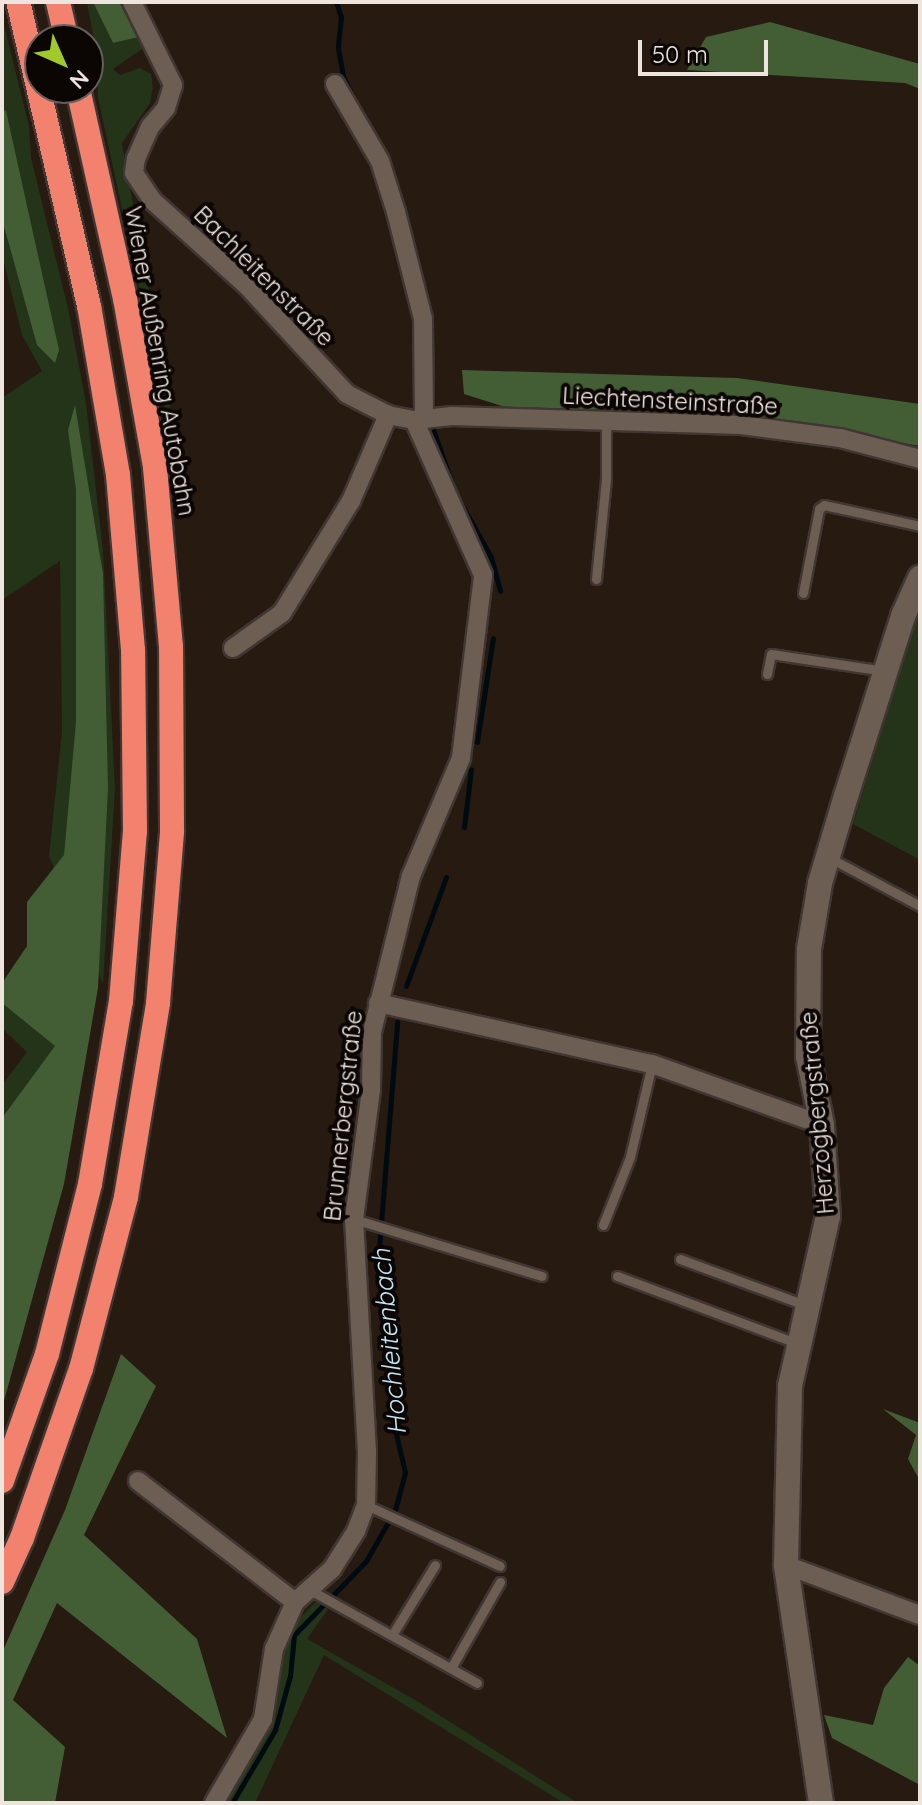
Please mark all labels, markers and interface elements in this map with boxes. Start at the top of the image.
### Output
north arrow [24,24,104,104]
scale bar [642,24,772,74]
text: 50 m [652,39,708,69]
text: N [64,64,95,95]
street label: Bachleitenstraße [188,200,340,352]
street label: Wiener Außenring Autobahn [119,204,201,518]
street label: Liechtensteinstraße [561,381,779,421]
street label: Brunnerbergstraße [318,1009,368,1223]
street label: Herzogbergstraße [794,1010,840,1216]
water label: Hochleitenbach [365,1248,413,1436]

